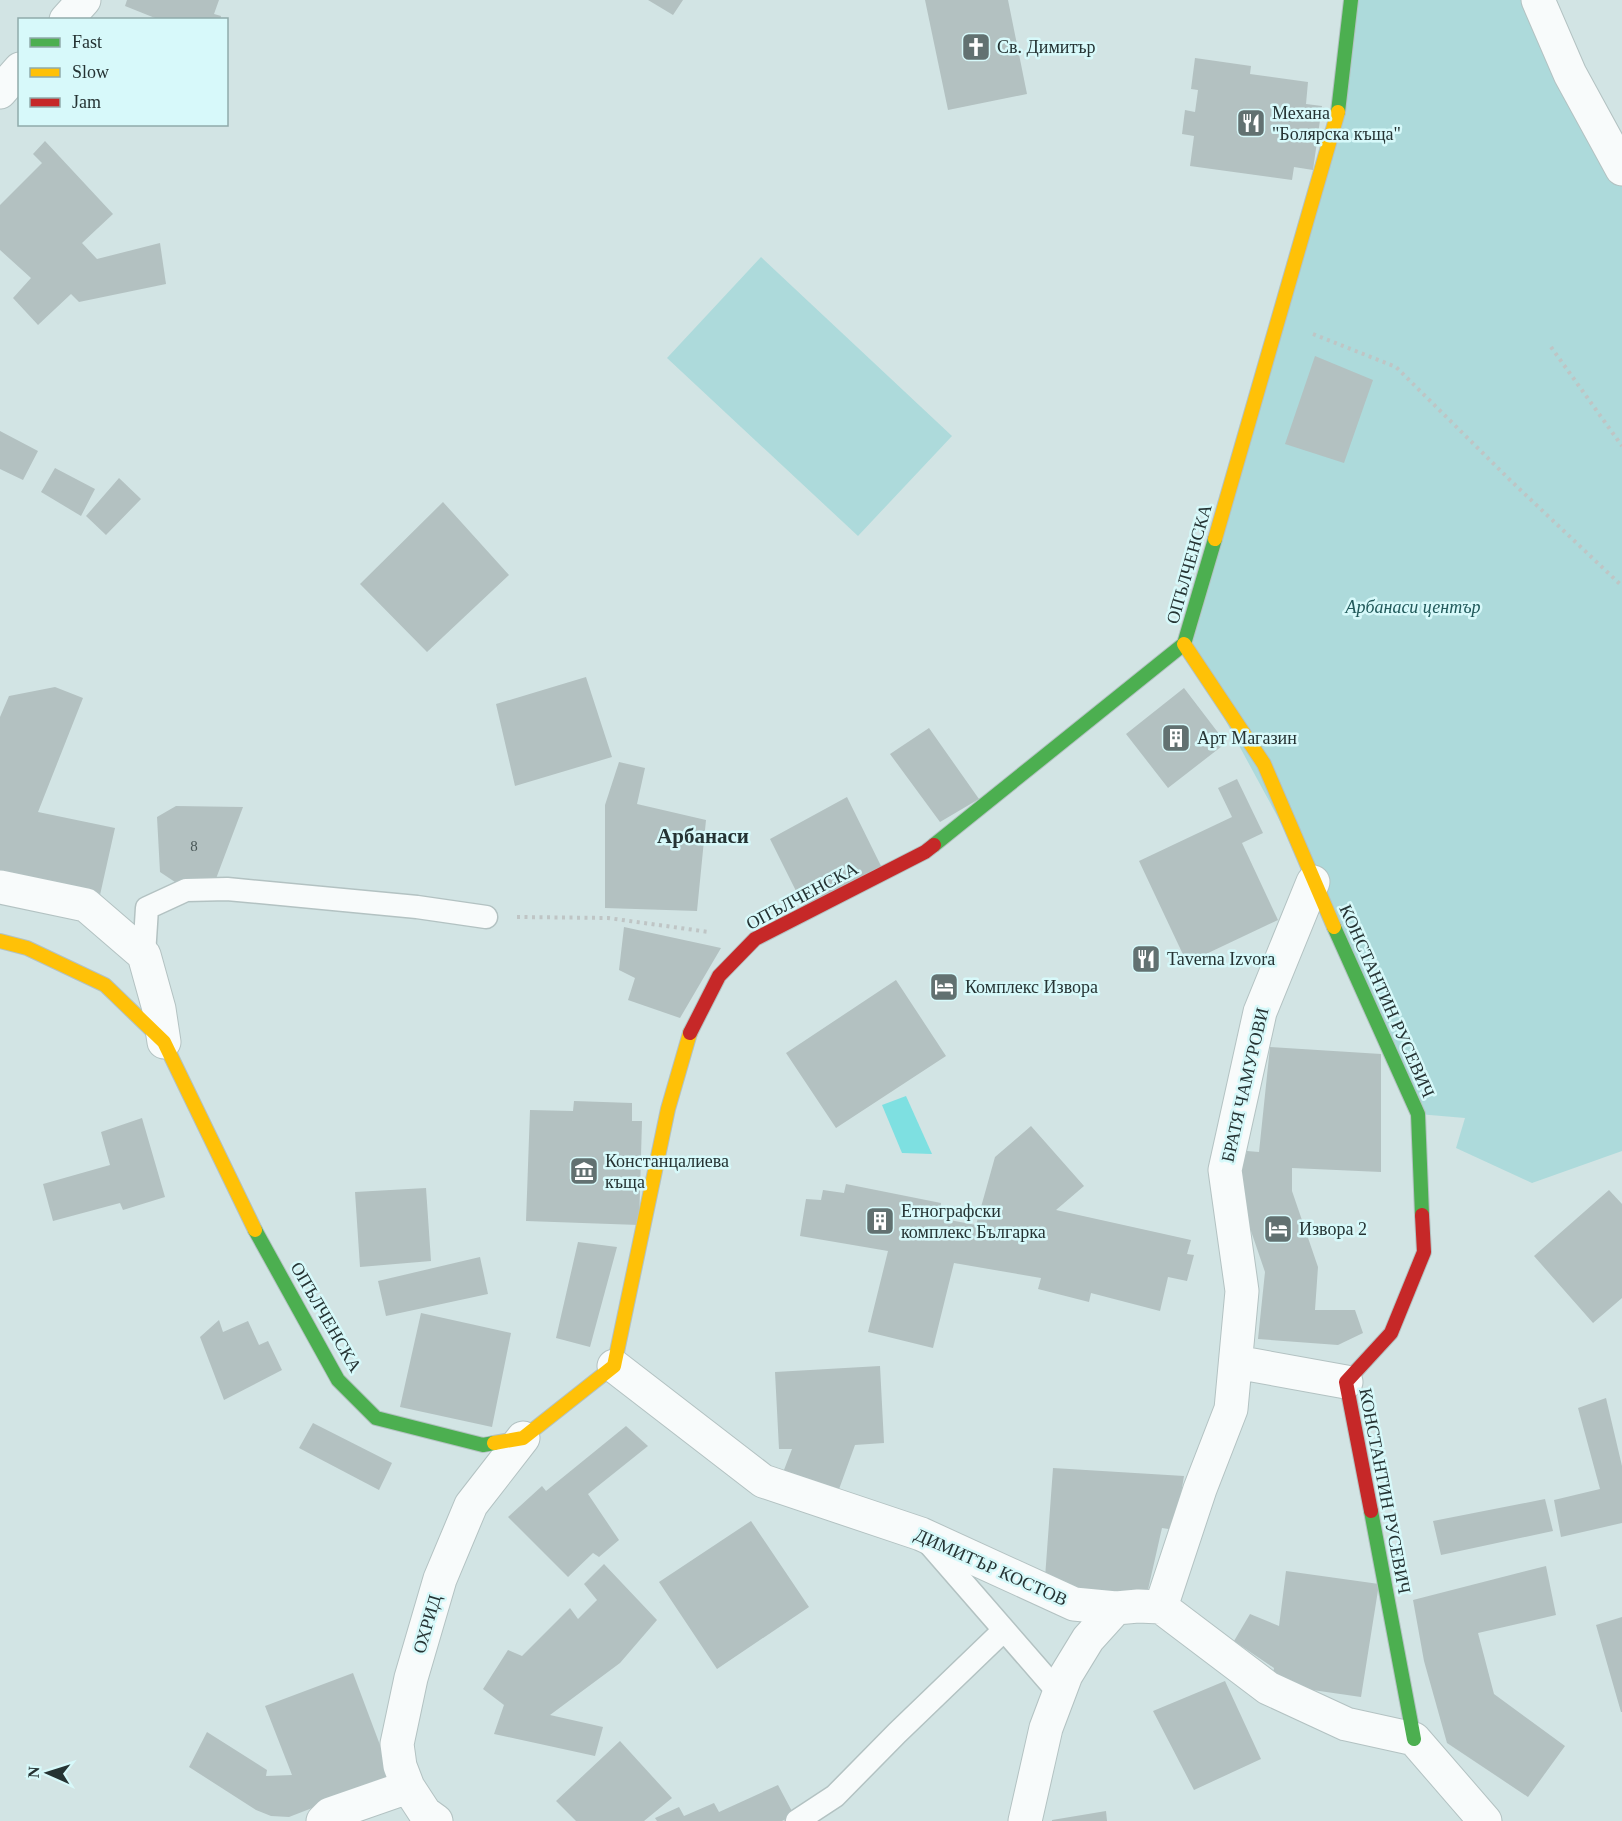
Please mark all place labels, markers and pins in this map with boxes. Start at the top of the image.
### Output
church icon: Св. Димитър [960,31,992,63]
place label: Св. Димитър [997,37,1096,57]
place label: Механа "Болярска къща" [1272,103,1401,144]
restaurant icon: Механа "Болярска къща" [1235,107,1267,139]
building icon: Арт Магазин [1160,722,1192,754]
place label: Арт Магазин [1197,728,1297,748]
restaurant icon: Taverna Izvora [1130,943,1162,975]
place label: Taverna Izvora [1167,949,1275,969]
hotel icon: Комплекс Извора [928,971,960,1003]
place label: Комплекс Извора [965,977,1098,997]
place label: Констанцалиева къща [605,1151,729,1192]
museum icon: Констанцалиева къща [568,1155,600,1187]
place label: Етнографски комплекс Българка [901,1201,1046,1242]
building icon: Етнографски комплекс Българка [864,1205,896,1237]
hotel icon: Извора 2 [1262,1213,1294,1245]
place label: Извора 2 [1299,1219,1367,1239]

